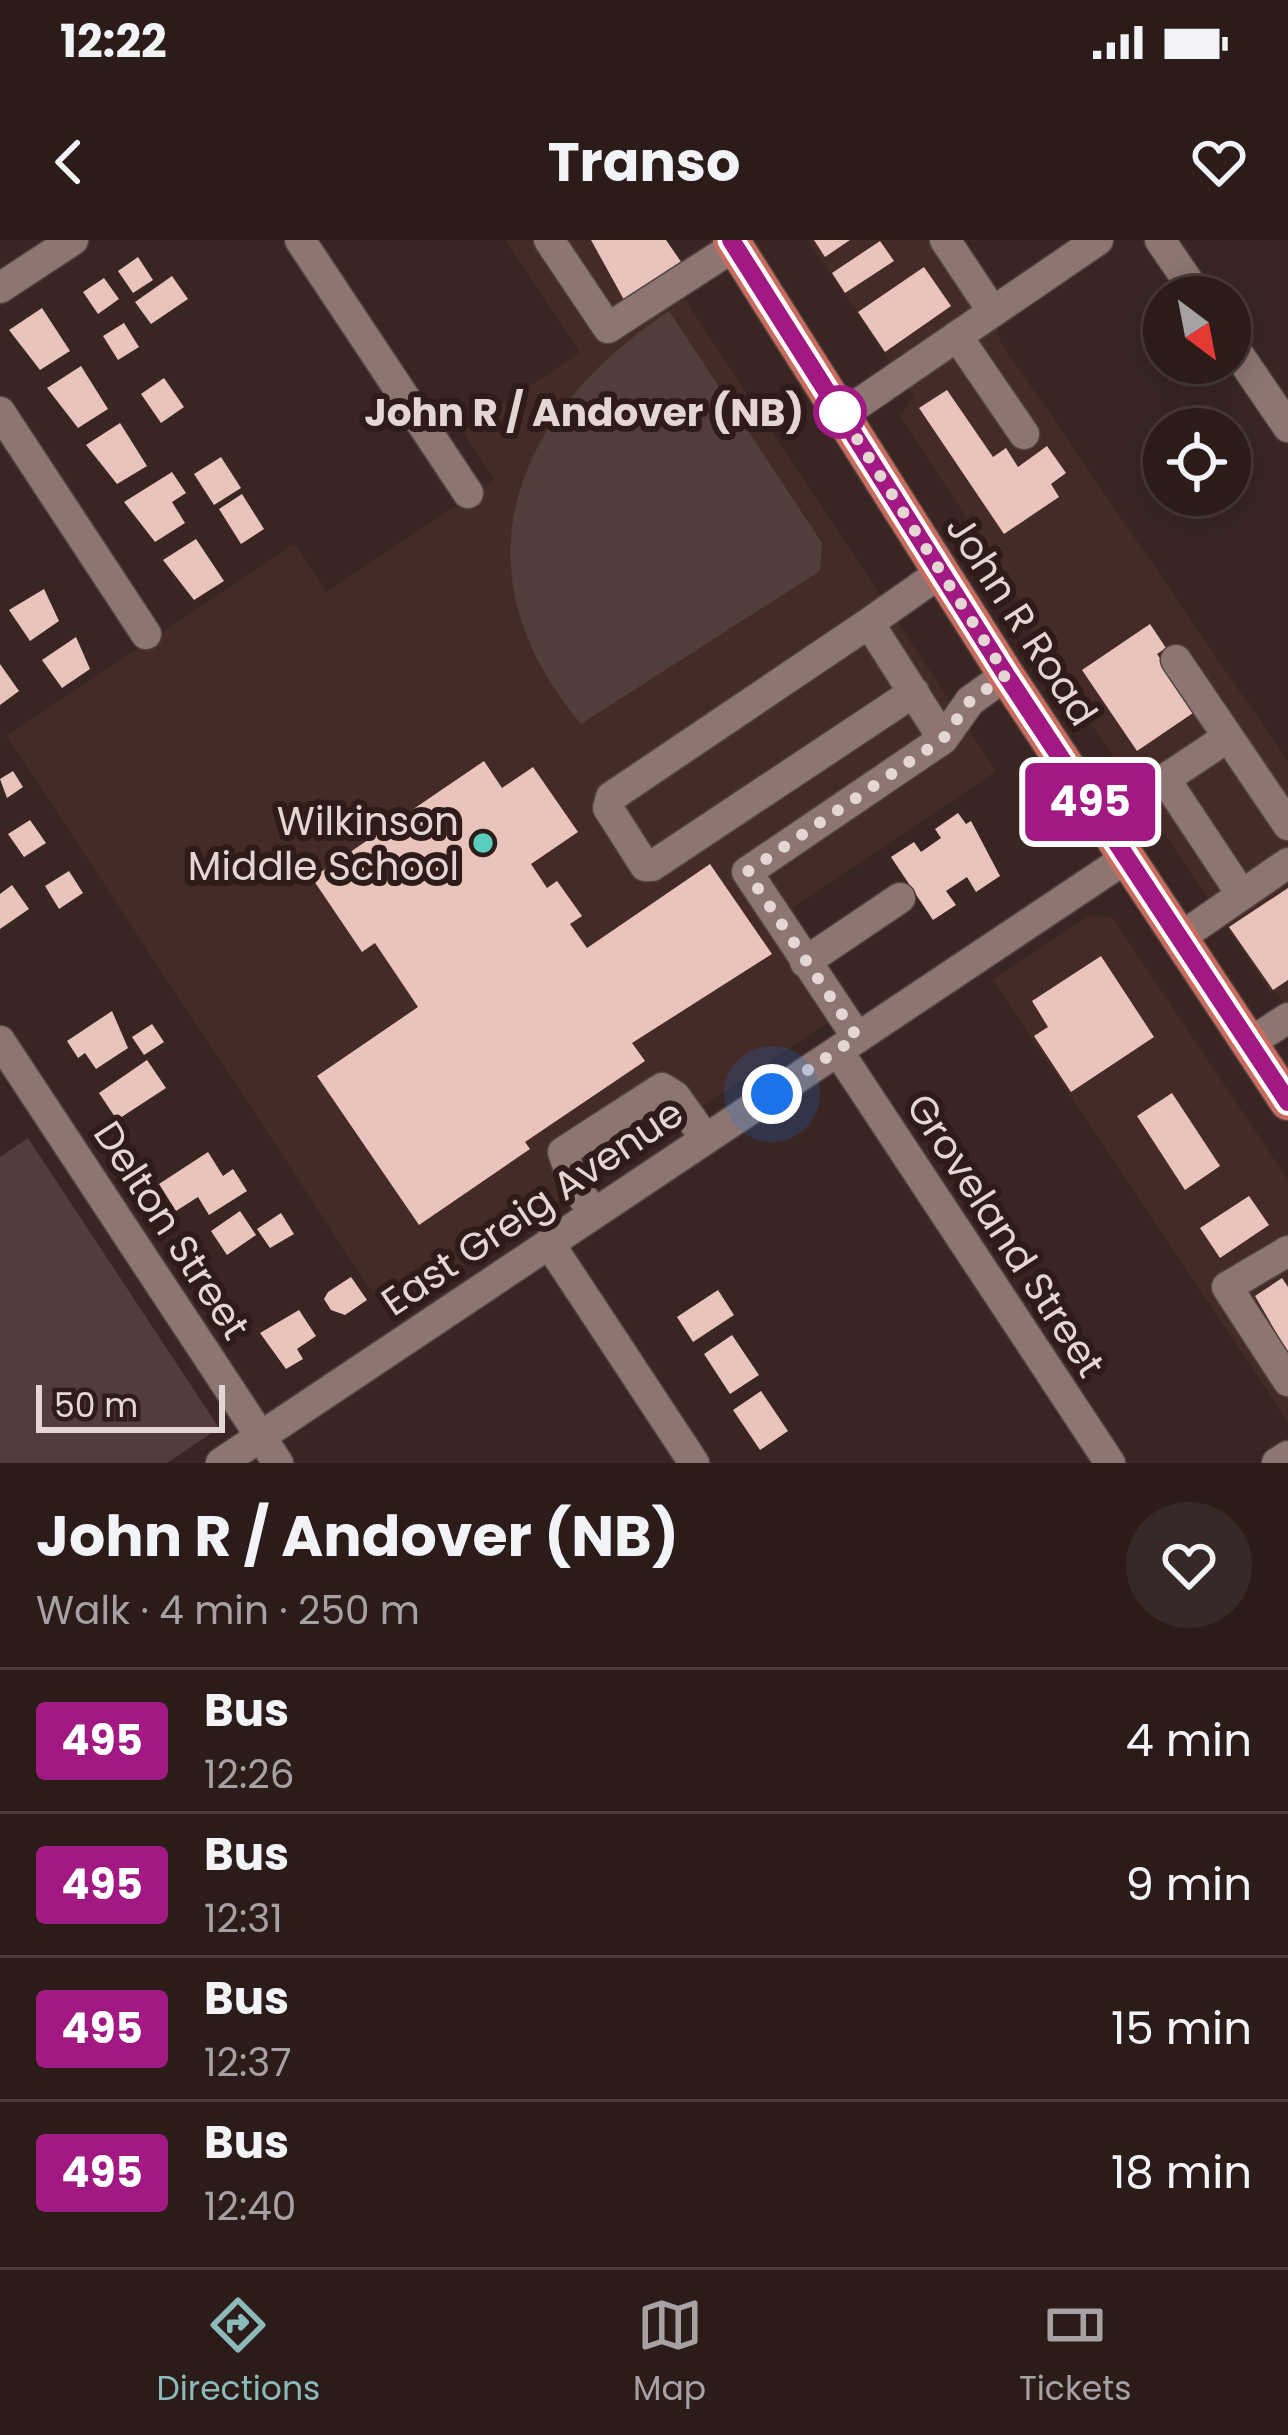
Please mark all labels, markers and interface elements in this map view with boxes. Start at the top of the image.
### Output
text: 12:22 [60,10,167,73]
text: Transo [548,124,740,200]
icon: back [36,129,102,195]
icon: heart [1186,129,1252,195]
north arrow [1143,276,1251,384]
map controls [1143,276,1251,516]
place label: John R / Andover (NB) [364,385,804,440]
marker: John R / Andover (NB) [815,387,865,437]
button: locate [1143,408,1251,516]
street label: John R Road [933,504,1110,737]
line badge: 495 [1021,763,1159,841]
text: 495 [1049,772,1131,831]
place label: Wilkinson Middle School [188,794,459,894]
marker: Wilkinson Middle School [470,830,496,856]
your location [742,1064,802,1124]
street label: Groveland Street [893,1083,1118,1388]
street label: East Greig Avenue [370,1086,694,1329]
street label: Delton Street [80,1110,263,1350]
scale bar [36,1379,225,1432]
text: 50 m [54,1382,138,1429]
text: John R / Andover (NB) [36,1496,679,1576]
button: heart [1126,1502,1252,1628]
text: Walk · 4 min · 250 m [36,1583,420,1638]
text: Bus [204,1679,289,1742]
text: 4 min [1125,1709,1252,1772]
text: 495 [61,1711,143,1770]
text: 12:26 [204,1747,294,1802]
text: Bus [204,1823,289,1886]
text: 9 min [1125,1853,1252,1916]
text: 495 [61,1855,143,1914]
text: 12:31 [204,1891,283,1946]
text: Bus [204,1967,289,2030]
text: 15 min [1111,1997,1252,2060]
text: 495 [61,1999,143,2058]
text: 12:37 [204,2035,291,2090]
text: Bus [204,2111,289,2174]
text: 18 min [1111,2141,1252,2204]
text: 495 [61,2143,143,2202]
text: 12:40 [204,2179,296,2234]
tab: Directions [156,2292,320,2414]
tab: Map [633,2292,706,2414]
tab: Tickets [1019,2292,1132,2414]

